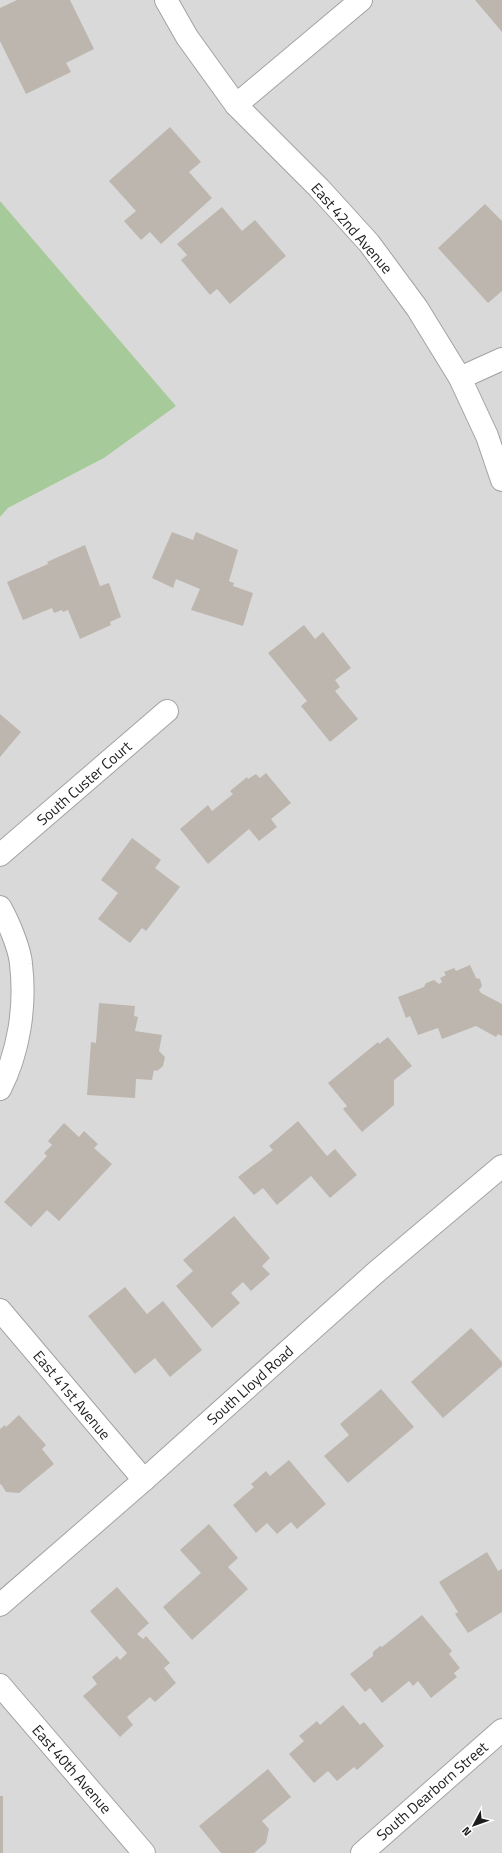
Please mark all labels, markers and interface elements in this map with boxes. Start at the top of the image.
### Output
street label: East 42nd Avenue [306,177,398,279]
street label: South Custer Court [31,735,137,831]
street label: South Lloyd Road [201,1340,299,1430]
street label: East 41st Avenue [28,1345,116,1445]
street label: East 40th Avenue [27,1719,117,1819]
street label: South Dearborn Street [371,1735,494,1846]
north arrow [454,1805,494,1845]
text: N [458,1823,475,1840]

